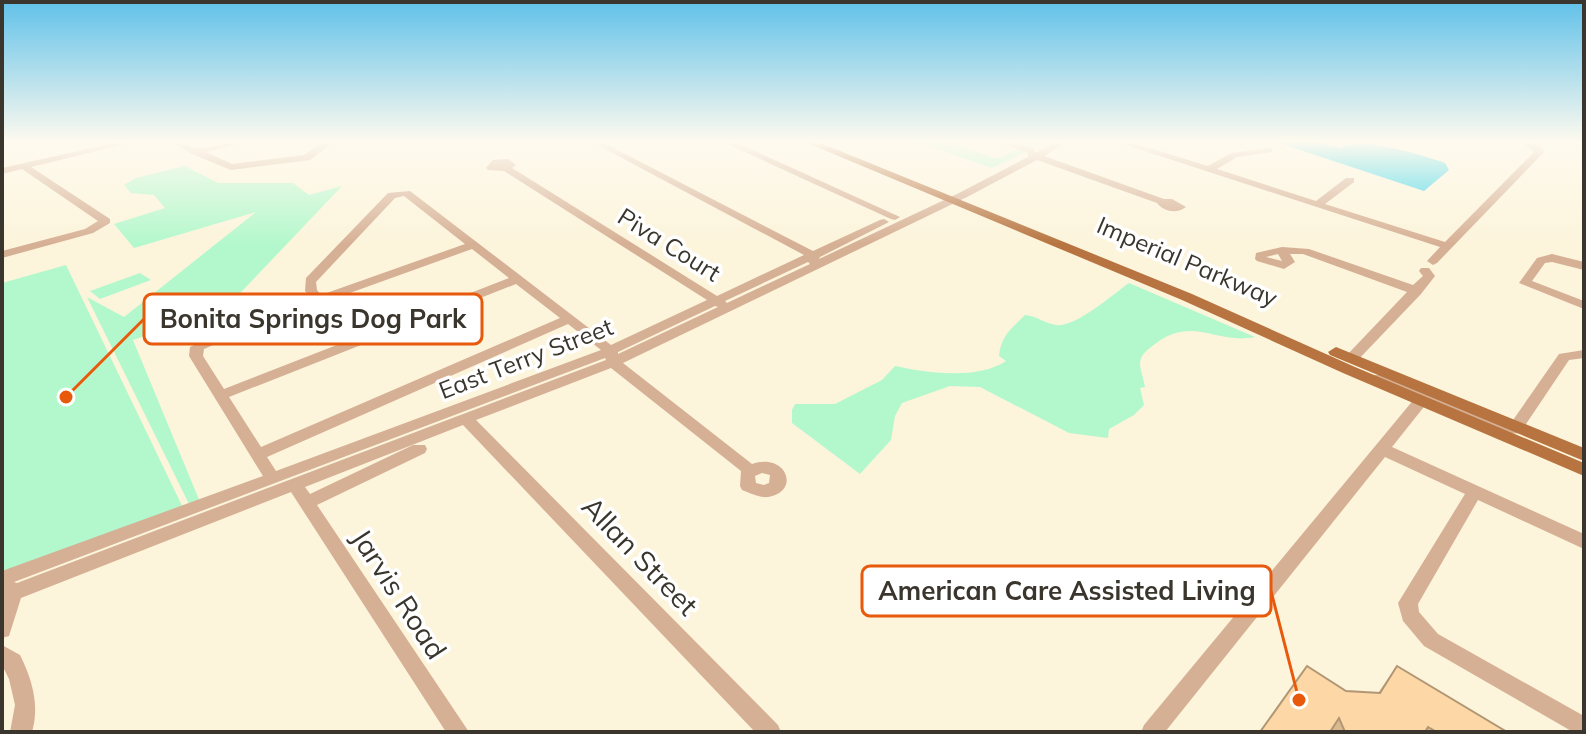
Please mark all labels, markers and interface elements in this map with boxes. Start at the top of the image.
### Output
street label: Piva Court [613,201,726,287]
street label: Imperial Parkway [1093,210,1282,313]
callout: Bonita Springs Dog Park [144,294,482,344]
text: Bonita Springs Dog Park [160,302,467,335]
street label: East Terry Street [434,311,617,405]
street label: Allan Street [575,489,706,623]
street label: Jarvis Road [344,522,455,665]
callout: American Care Assisted Living [862,566,1271,616]
text: American Care Assisted Living [878,574,1256,607]

